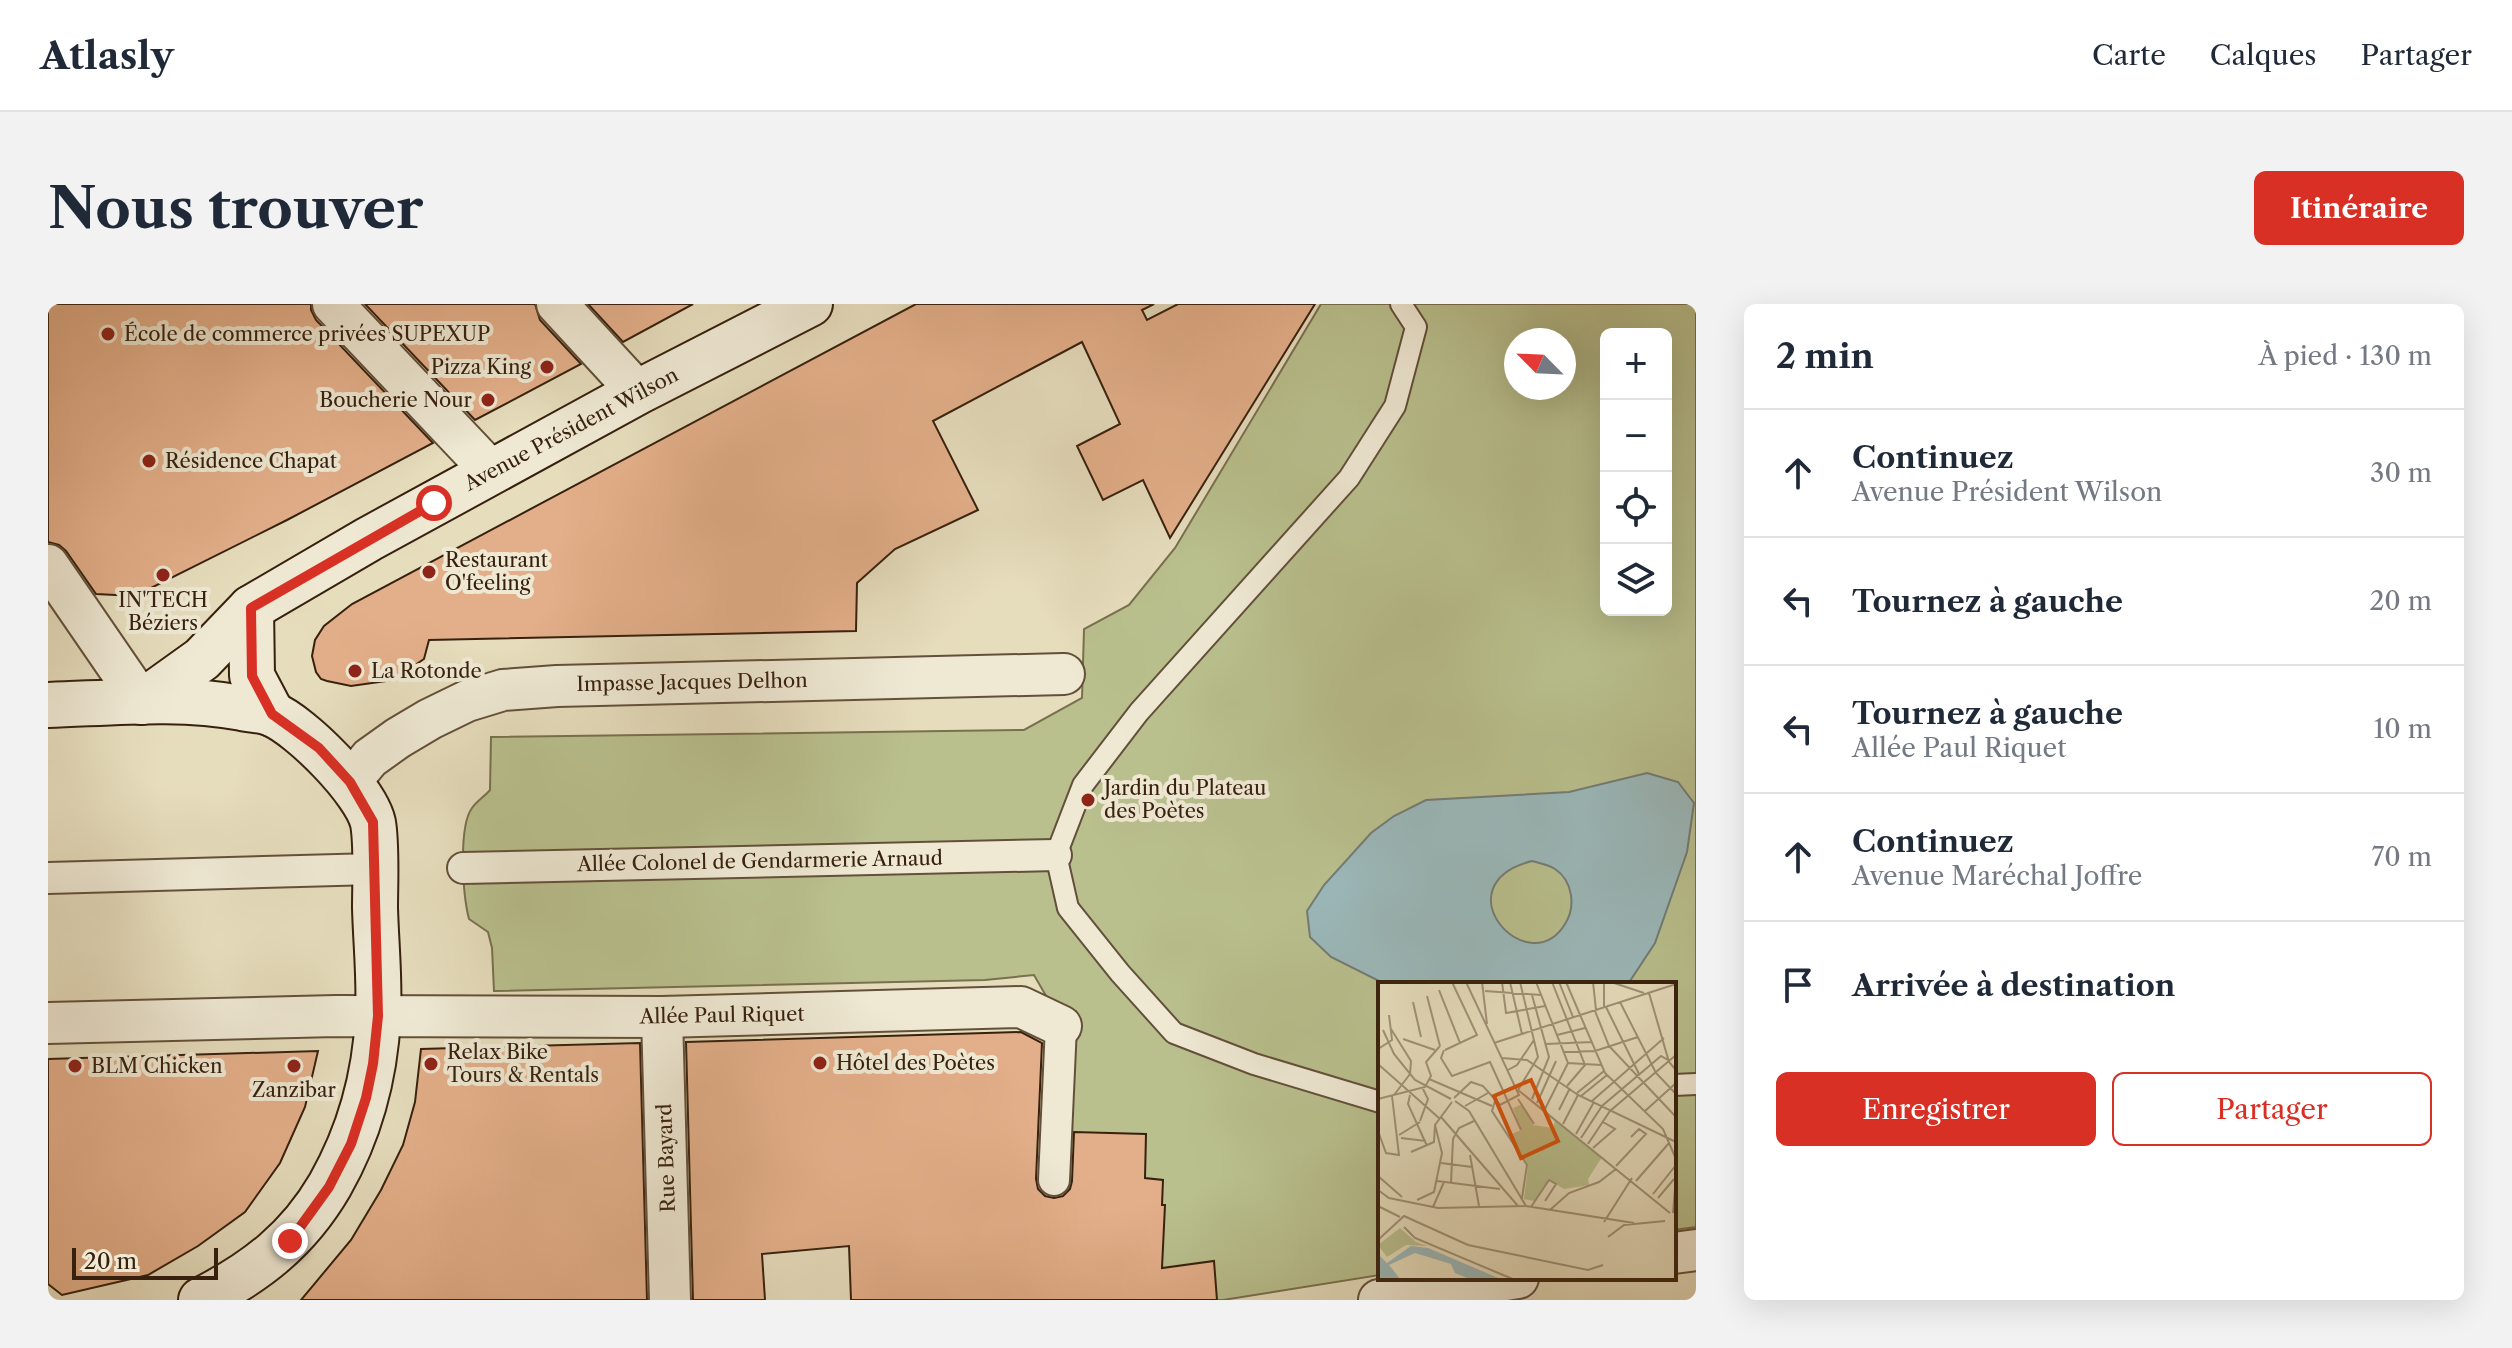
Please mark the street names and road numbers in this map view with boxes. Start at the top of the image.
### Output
street label: Avenue Président Wilson [459,362,682,496]
street label: Impasse Jacques Delhon [576,668,808,696]
street label: Allée Colonel de Gendarmerie Arnaud [576,846,943,876]
street label: Allée Paul Riquet [638,1002,805,1028]
street label: Rue Bayard [652,1103,680,1213]

